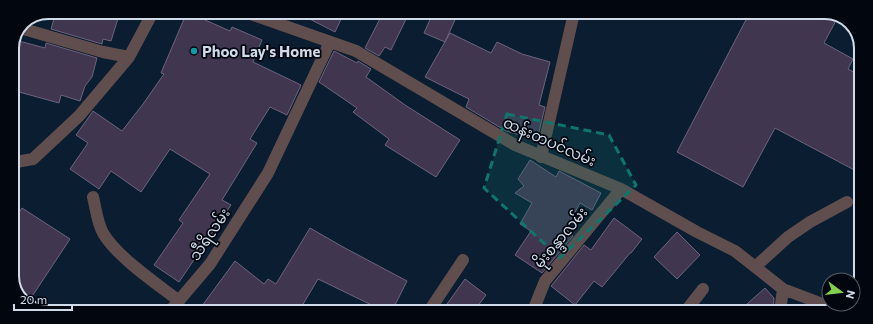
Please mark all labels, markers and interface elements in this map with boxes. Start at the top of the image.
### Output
place label: Phoo Lay's Home [202,42,320,60]
marker: Phoo Lay's Home [189,46,199,56]
street label: ထန်းတပင်လမ်း [499,113,599,173]
street label: မိုးစန္ဒာလမ်း [529,203,594,274]
street label: သီရိလမ်း [185,204,236,266]
north arrow [821,272,861,312]
scale bar [14,286,72,312]
text: N [844,289,858,300]
text: 20 m [20,292,47,306]

